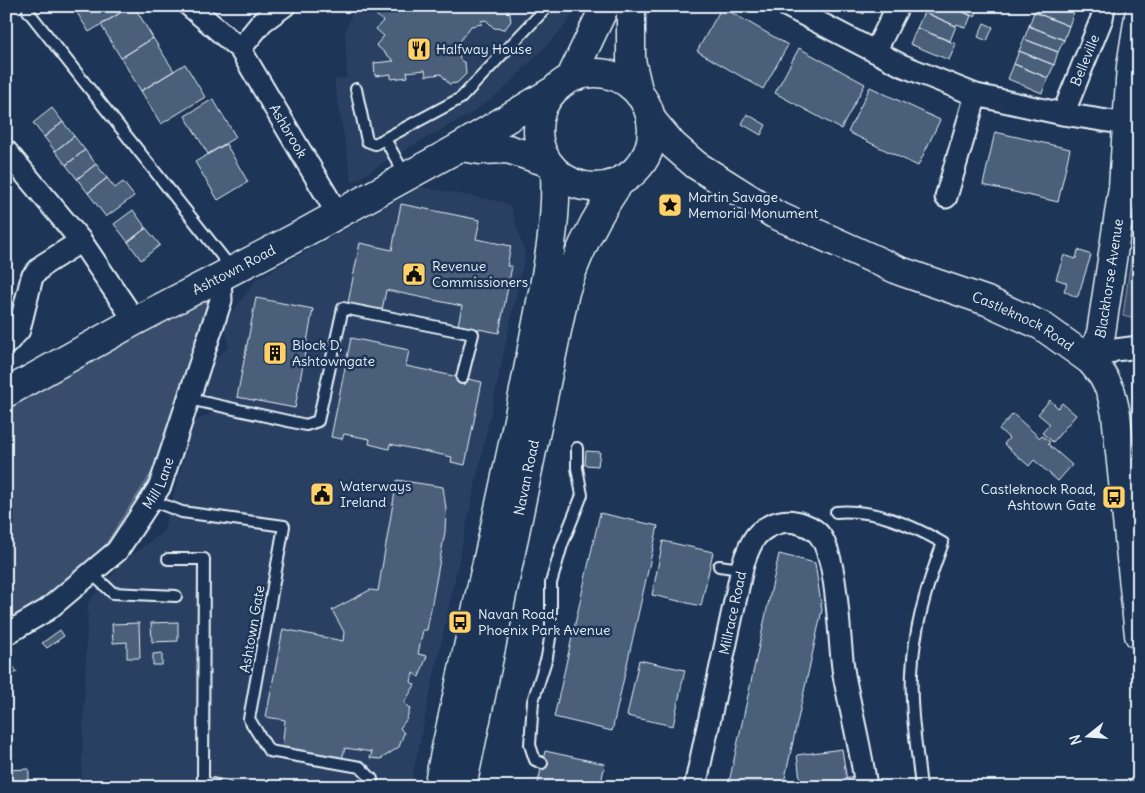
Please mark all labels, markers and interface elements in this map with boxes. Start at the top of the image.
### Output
street label: Belleville [1066,32,1103,89]
restaurant icon: Halfway House [406,36,432,62]
place label: Halfway House [436,40,532,58]
street label: Ashbrook [265,101,311,161]
place label: Martin Savage Memorial Monument [688,188,818,222]
place icon: Martin Savage Memorial Monument [657,192,683,218]
street label: Blackhorse Avenue [1091,217,1127,341]
street label: Ashtown Road [189,241,278,299]
place label: Revenue Commissioners [432,257,528,291]
public building icon: Revenue Commissioners [401,261,427,287]
street label: Castleknock Road [970,288,1077,355]
place label: Block D, Ashtowngate [292,336,375,370]
building icon: Block D, Ashtowngate [262,340,288,366]
street label: Navan Road [510,438,543,517]
street label: Mill Lane [138,455,178,512]
place label: Waterways Ireland [340,477,411,511]
place label: Castleknock Road, Ashtown Gate [981,480,1096,514]
public building icon: Waterways Ireland [309,481,335,507]
bus stop icon: Castleknock Road, Ashtown Gate [1101,484,1127,510]
street label: Millrace Road [715,570,750,656]
street label: Ashtown Gate [235,584,269,674]
place label: Navan Road, Phoenix Park Avenue [478,605,611,639]
bus stop icon: Navan Road, Phoenix Park Avenue [447,609,473,635]
north arrow [1062,710,1112,760]
text: N [1066,733,1086,747]

